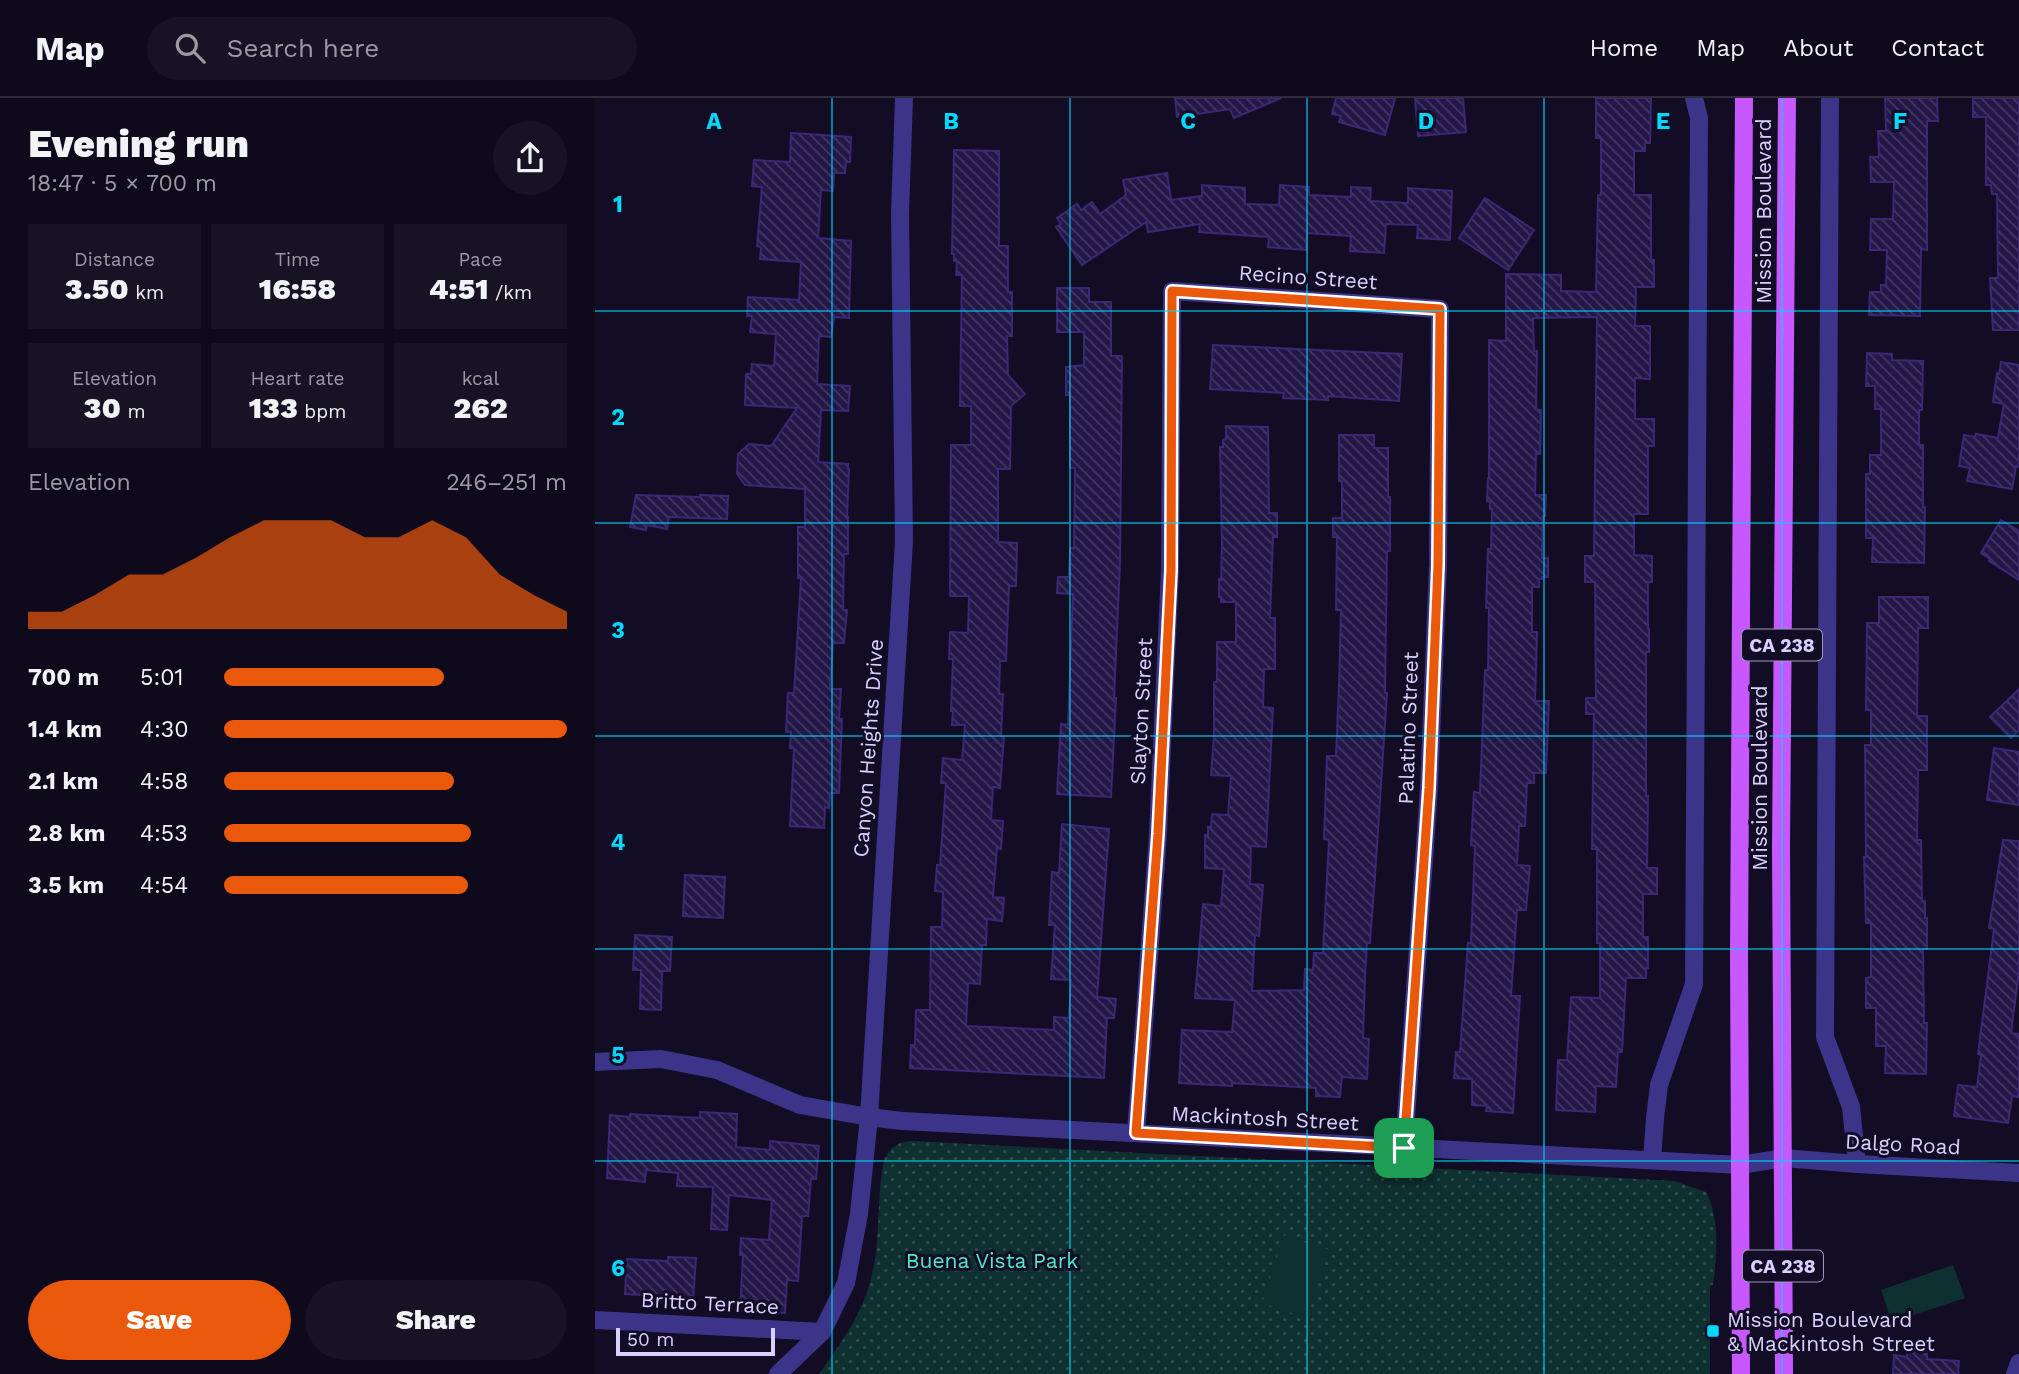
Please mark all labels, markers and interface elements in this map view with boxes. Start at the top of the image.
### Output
search box [147,17,637,80]
text: Map [35,29,105,68]
icon: search [171,29,209,67]
text: Search here [227,33,379,63]
text: Home [1590,34,1658,62]
text: Map [1696,34,1745,62]
text: About [1783,34,1853,62]
text: Contact [1891,34,1984,62]
text: A [706,108,722,135]
text: B [943,108,959,135]
text: C [1180,108,1196,135]
text: D [1418,108,1434,135]
text: E [1656,108,1670,135]
text: F [1893,108,1907,135]
street label: Mission Boulevard [1751,118,1776,304]
button: share [493,121,567,195]
text: Evening run [28,122,249,166]
text: 18:47 · 5 × 700 m [28,170,217,197]
text: 1 [613,191,623,218]
text: Distance [74,248,155,271]
text: Time [275,248,320,271]
text: Pace [459,248,502,271]
street label: Recino Street [1238,260,1378,294]
text: 3.50 [65,271,129,306]
text: 16:58 [259,271,336,306]
text: 4:51 [429,271,489,306]
text: km [129,281,164,304]
text: /km [489,281,532,304]
text: Elevation [72,367,157,390]
text: Heart rate [251,367,344,390]
text: kcal [462,367,499,390]
text: 30 [83,390,121,425]
text: 133 [249,390,298,425]
text: 262 [453,390,508,425]
text: m [121,400,146,423]
text: bpm [298,400,346,423]
text: 2 [611,404,625,431]
text: Elevation [28,469,131,496]
text: 246–251 m [446,469,567,496]
text: 3 [611,617,625,644]
road number: CA 238 [1742,630,1822,660]
street label: Slayton Street [1125,637,1157,785]
street label: Canyon Heights Drive [848,638,888,858]
street label: Palatino Street [1393,651,1423,805]
text: 700 m [28,664,99,691]
text: 5:01 [140,664,183,691]
street label: Mission Boulevard [1747,685,1772,871]
text: 1.4 km [28,716,102,743]
text: 4:30 [140,716,189,743]
text: 2.1 km [28,768,99,795]
text: 4:58 [140,768,188,795]
text: 2.8 km [28,820,105,847]
text: 4:53 [140,820,188,847]
text: 4 [611,829,626,856]
text: 3.5 km [28,872,104,899]
text: 4:54 [140,872,188,899]
text: 5 [611,1042,625,1069]
street label: Mackintosh Street [1171,1101,1360,1135]
pin [1374,1118,1434,1178]
street label: Dalgo Road [1845,1128,1961,1160]
icon: arrive [1385,1129,1423,1167]
park label: Buena Vista Park [906,1248,1078,1273]
road number: CA 238 [1743,1250,1823,1282]
text: 6 [611,1255,625,1282]
button: Save [28,1280,291,1360]
button: Share [305,1280,567,1360]
street label: Britto Terrace [640,1287,780,1319]
place label: Mission Boulevard & Mackintosh Street [1727,1307,1935,1356]
marker: Mission Boulevard & Mackintosh Street [1705,1323,1721,1339]
scale bar [616,1325,775,1357]
text: 50 m [627,1328,674,1351]

